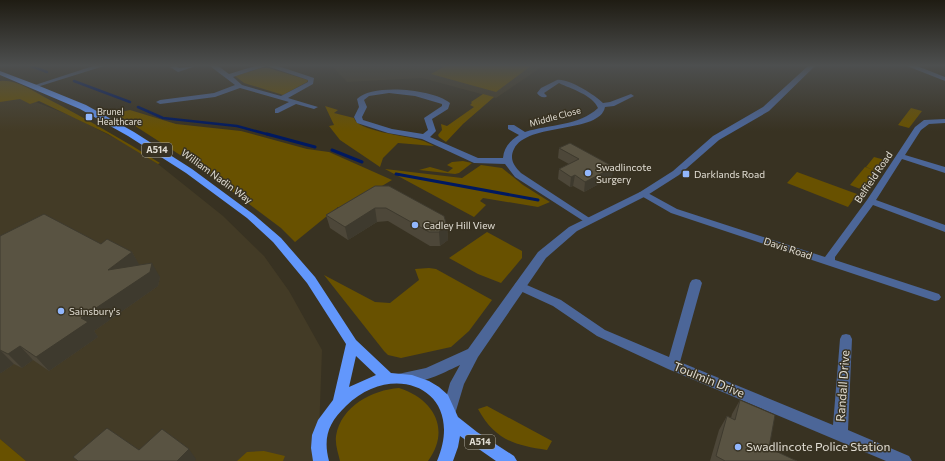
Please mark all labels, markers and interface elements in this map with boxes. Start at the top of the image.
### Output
street label: Middle Close [528,104,582,129]
place label: Brunel Healthcare [97,106,142,127]
marker: Brunel Healthcare [84,112,94,122]
road number: A514 [142,143,172,157]
street label: William Nadin Way [179,146,255,206]
street label: Belfield Road [851,149,895,205]
place label: Swadlincote Surgery [596,161,652,185]
marker: Swadlincote Surgery [583,168,593,178]
place label: Darklands Road [694,168,765,180]
marker: Darklands Road [681,169,691,179]
place label: Cadley Hill View [423,219,495,231]
marker: Cadley Hill View [410,220,420,230]
street label: Davis Road [762,235,814,261]
place label: Sainsbury's [69,305,121,317]
marker: Sainsbury's [56,306,66,316]
street label: Randall Drive [833,350,851,422]
street label: Toulmin Drive [672,358,747,400]
road number: A514 [465,435,495,449]
place label: Swadlincote Police Station [746,439,890,453]
marker: Swadlincote Police Station [733,442,743,452]

